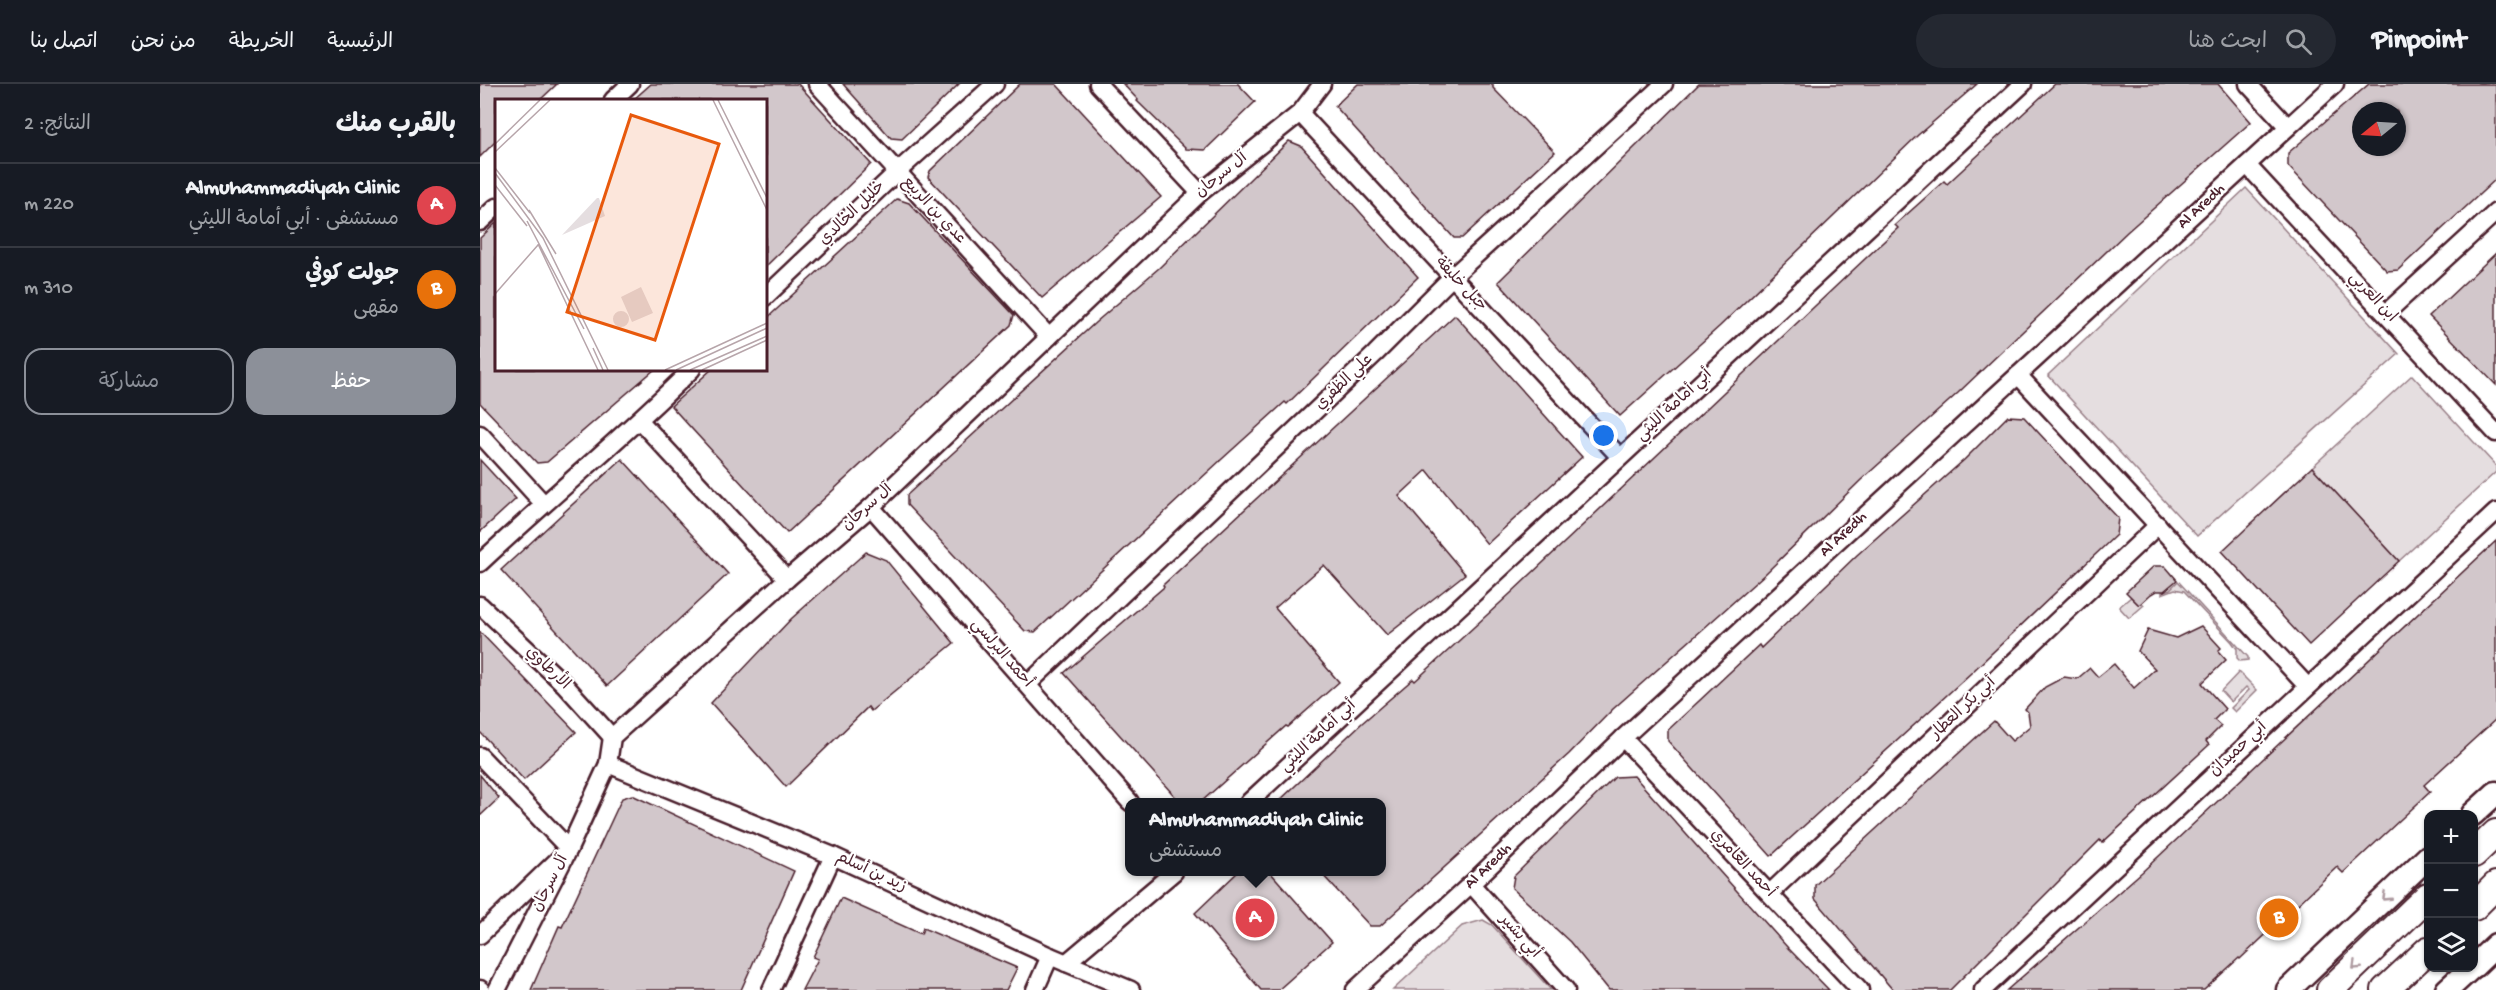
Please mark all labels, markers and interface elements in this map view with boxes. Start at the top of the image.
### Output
search box [1916,14,2336,68]
icon: search [2282,25,2315,58]
text: Pinpoint [2372,25,2466,58]
text: ابحث هنا [2188,30,2267,56]
text: اتصل بنا [30,31,98,56]
text: من نحن [131,31,196,56]
text: الخريطة [229,31,294,56]
text: الرئيسية [327,31,393,56]
inset map [495,99,766,370]
north arrow [2352,102,2406,156]
text: بالقرب منك [336,111,456,142]
text: النتائج: 2 [24,114,91,137]
street label: آل سرحان [1191,148,1253,203]
street label: عدي بن الربيع [897,173,969,249]
text: Almuhammadiyah Clinic [186,176,399,202]
street label: خليل الخالدي [816,178,890,250]
street label: Al Aredh [2174,180,2230,234]
text: 220 m [24,194,74,217]
text: A [431,194,442,217]
text: مستشفى · أبي أمامة الليثي [189,209,399,232]
street label: جبل خليفة [1430,253,1491,316]
text: جولت كوفي [305,262,399,288]
street label: ابن العربي [2342,269,2400,329]
text: 310 m [24,278,73,301]
text: B [431,278,442,301]
text: مقهى [353,298,399,321]
button: مشاركة [24,348,234,415]
button: حفظ [246,348,456,415]
street label: علي الظفري [1312,351,1379,417]
street label: أبي أمامة الليثي [1632,364,1718,448]
your location [1589,421,1618,450]
street label: آل سرحان [838,479,898,536]
street label: Al Aredh [1816,508,1872,562]
street label: أحمد البرلسي [964,614,1038,694]
street label: الأرطاوي [521,640,576,695]
street label: أبي بكر العطار [1925,672,2002,747]
street label: أبي أمامة الليثي [1276,695,1362,779]
street label: أبي حميدان [2205,717,2273,783]
popup [1125,798,1386,876]
text: Almuhammadiyah Clinic [1149,808,1362,834]
map controls [2424,810,2478,972]
button: + [2424,810,2478,864]
street label: أحمد العامري [1705,824,1780,902]
street label: Al Aredh [1462,840,1517,894]
text: مستشفى [1149,841,1222,864]
street label: زيد بن أسلم [833,847,910,898]
street label: آل سرحان [528,851,574,916]
button: − [2424,864,2478,918]
one-way arrow [2382,890,2393,901]
pin: A [1236,896,1274,940]
pin: B [2260,896,2298,940]
street label: أبي بشير [1491,908,1545,964]
button: layers [2424,918,2478,972]
one-way arrow [2352,958,2363,969]

